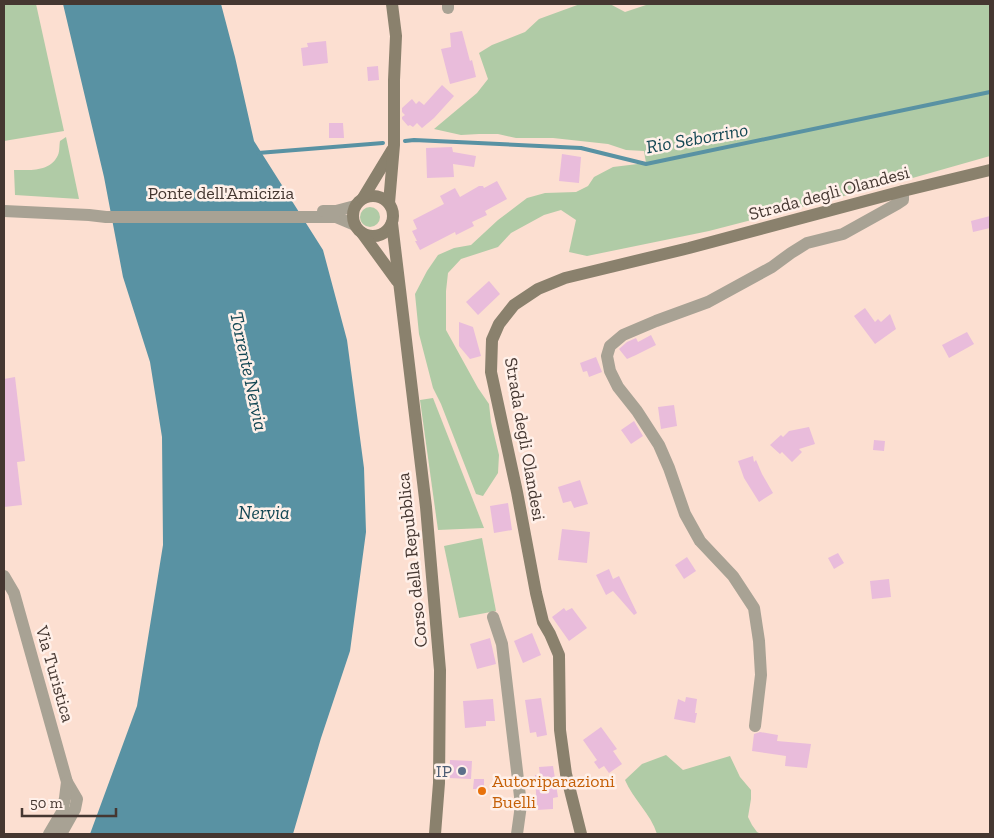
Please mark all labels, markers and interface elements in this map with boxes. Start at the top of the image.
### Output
water label: Rio Seborrino [644,118,750,158]
street label: Strada degli Olandesi [746,161,912,225]
street label: Ponte dell'Amicizia [148,182,295,204]
water label: Torrente Nervia [225,309,273,433]
street label: Strada degli Olandesi [500,356,550,522]
street label: Corso della Repubblica [392,471,432,649]
water label: Nervia [238,501,290,524]
street label: Via Turistica [30,622,79,725]
place label: IP [436,760,452,782]
marker: IP [456,765,468,777]
place label: Autoriparazioni Buelli [492,770,615,813]
marker: Autoriparazioni Buelli [476,785,488,797]
scale bar [22,786,116,818]
text: 50 m [30,794,63,812]

